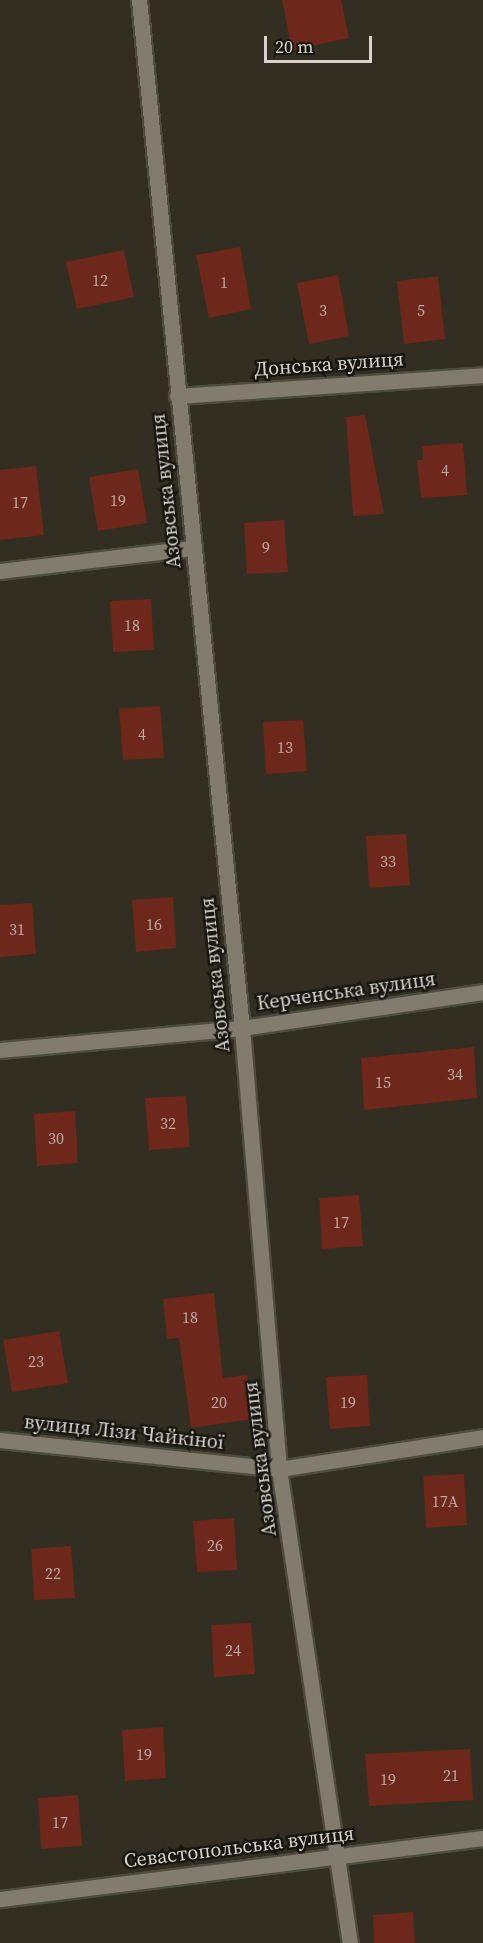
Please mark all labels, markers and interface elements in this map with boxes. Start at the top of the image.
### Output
scale bar [267,24,375,62]
text: 20 m [275,34,313,59]
house number: 12 [92,270,108,290]
house number: 1 [220,272,228,292]
house number: 3 [319,300,327,320]
house number: 5 [417,300,425,320]
street label: Донська вулиця [254,347,404,381]
street label: Азовська вулиця [146,412,186,570]
house number: 4 [441,460,449,480]
house number: 19 [110,490,126,510]
house number: 17 [12,492,28,512]
house number: 9 [262,537,270,557]
house number: 18 [124,615,140,635]
house number: 4 [138,724,146,744]
house number: 13 [277,737,293,757]
house number: 33 [380,851,396,871]
street label: Азовська вулиця [195,896,235,1054]
house number: 16 [146,914,162,934]
house number: 31 [9,919,25,939]
street label: Керченська вулиця [255,967,437,1015]
house number: 34 [447,1064,463,1084]
house number: 15 [375,1072,391,1092]
house number: 32 [160,1113,176,1133]
house number: 30 [48,1128,64,1148]
house number: 17 [333,1212,349,1232]
house number: 18 [182,1307,198,1327]
house number: 23 [28,1351,44,1371]
street label: Азовська вулиця [239,1380,281,1538]
house number: 20 [211,1392,227,1412]
house number: 19 [340,1392,356,1412]
street label: вулиця Лізи Чайкіної [23,1410,225,1454]
house number: 17А [432,1491,458,1511]
house number: 26 [207,1535,223,1555]
house number: 22 [45,1563,61,1583]
house number: 24 [225,1640,241,1660]
house number: 19 [136,1744,152,1764]
house number: 21 [443,1765,459,1785]
house number: 19 [380,1769,396,1789]
house number: 17 [52,1812,68,1832]
street label: Севастопольська вулиця [123,1821,355,1873]

